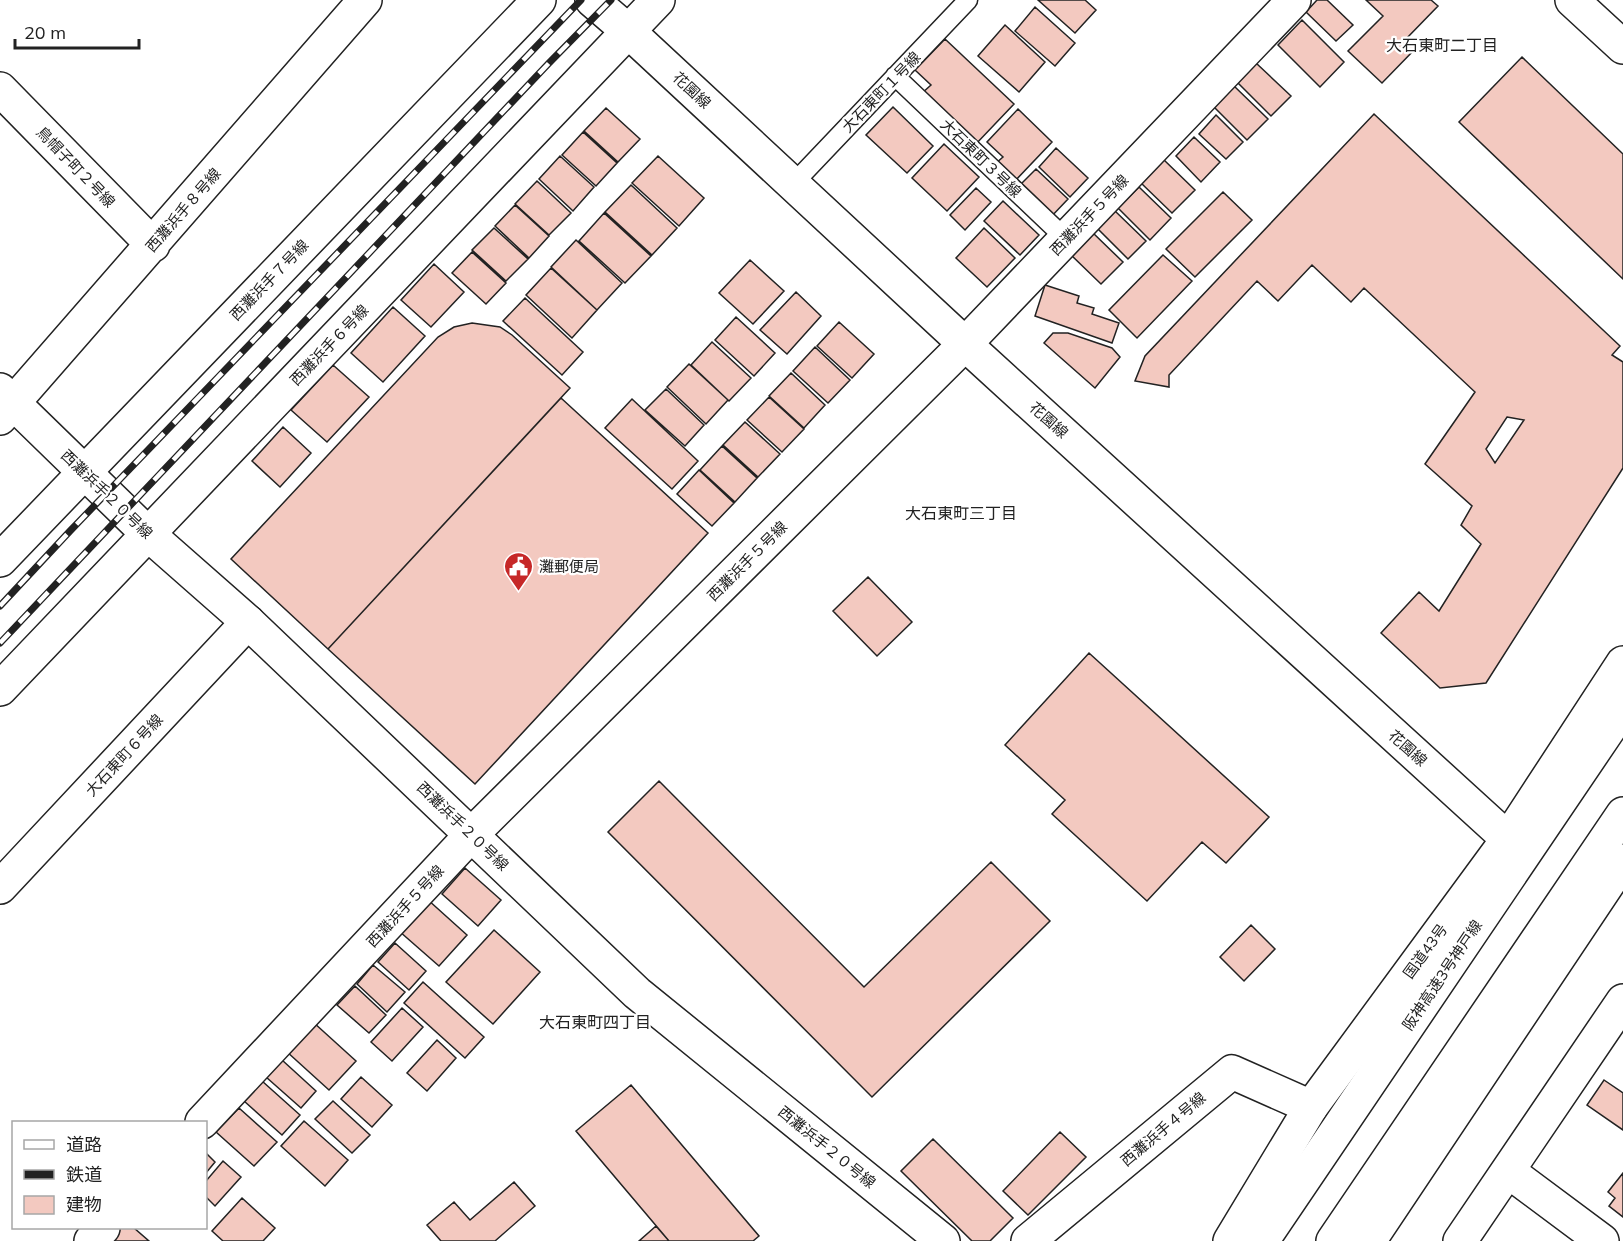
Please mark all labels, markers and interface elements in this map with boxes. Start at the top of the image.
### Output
scale bar [15,12,140,50]
text: 20 m [24,21,66,44]
district label: 大石東町二丁目 [1386,35,1498,55]
street label: 大石東町１号線 [838,48,924,136]
street label: 花園線 [669,68,715,112]
street label: 大石東町３号線 [937,115,1025,201]
street label: 鳥帽子町２号線 [33,123,119,211]
street label: 西灘浜手８号線 [141,164,225,256]
street label: 西灘浜手５号線 [1046,171,1132,259]
street label: 西灘浜手７号線 [226,236,312,324]
street label: 西灘浜手６号線 [286,301,372,389]
street label: 花園線 [1026,398,1072,442]
street label: 西灘浜手２０号線 [57,445,157,543]
district label: 大石東町三丁目 [905,503,1017,523]
street label: 西灘浜手５号線 [703,517,791,605]
public building icon: 灘郵便局 [502,550,534,592]
place label: 灘郵便局 [539,557,599,576]
street label: 大石東町６号線 [81,710,167,800]
street label: 花園線 [1385,726,1431,770]
street label: 西灘浜手２０号線 [413,777,513,875]
street label: 西灘浜手５号線 [362,861,448,951]
street label: 阪神高速3号神戸線 [1398,916,1486,1034]
street label: 国道43号 [1399,920,1451,982]
district label: 大石東町四丁目 [539,1012,651,1032]
street label: 西灘浜手４号線 [1117,1088,1209,1170]
street label: 西灘浜手２０号線 [774,1102,880,1192]
legend [12,1121,207,1229]
text: 道路 [66,1133,102,1156]
text: 鉄道 [66,1163,102,1186]
text: 建物 [66,1193,102,1216]

